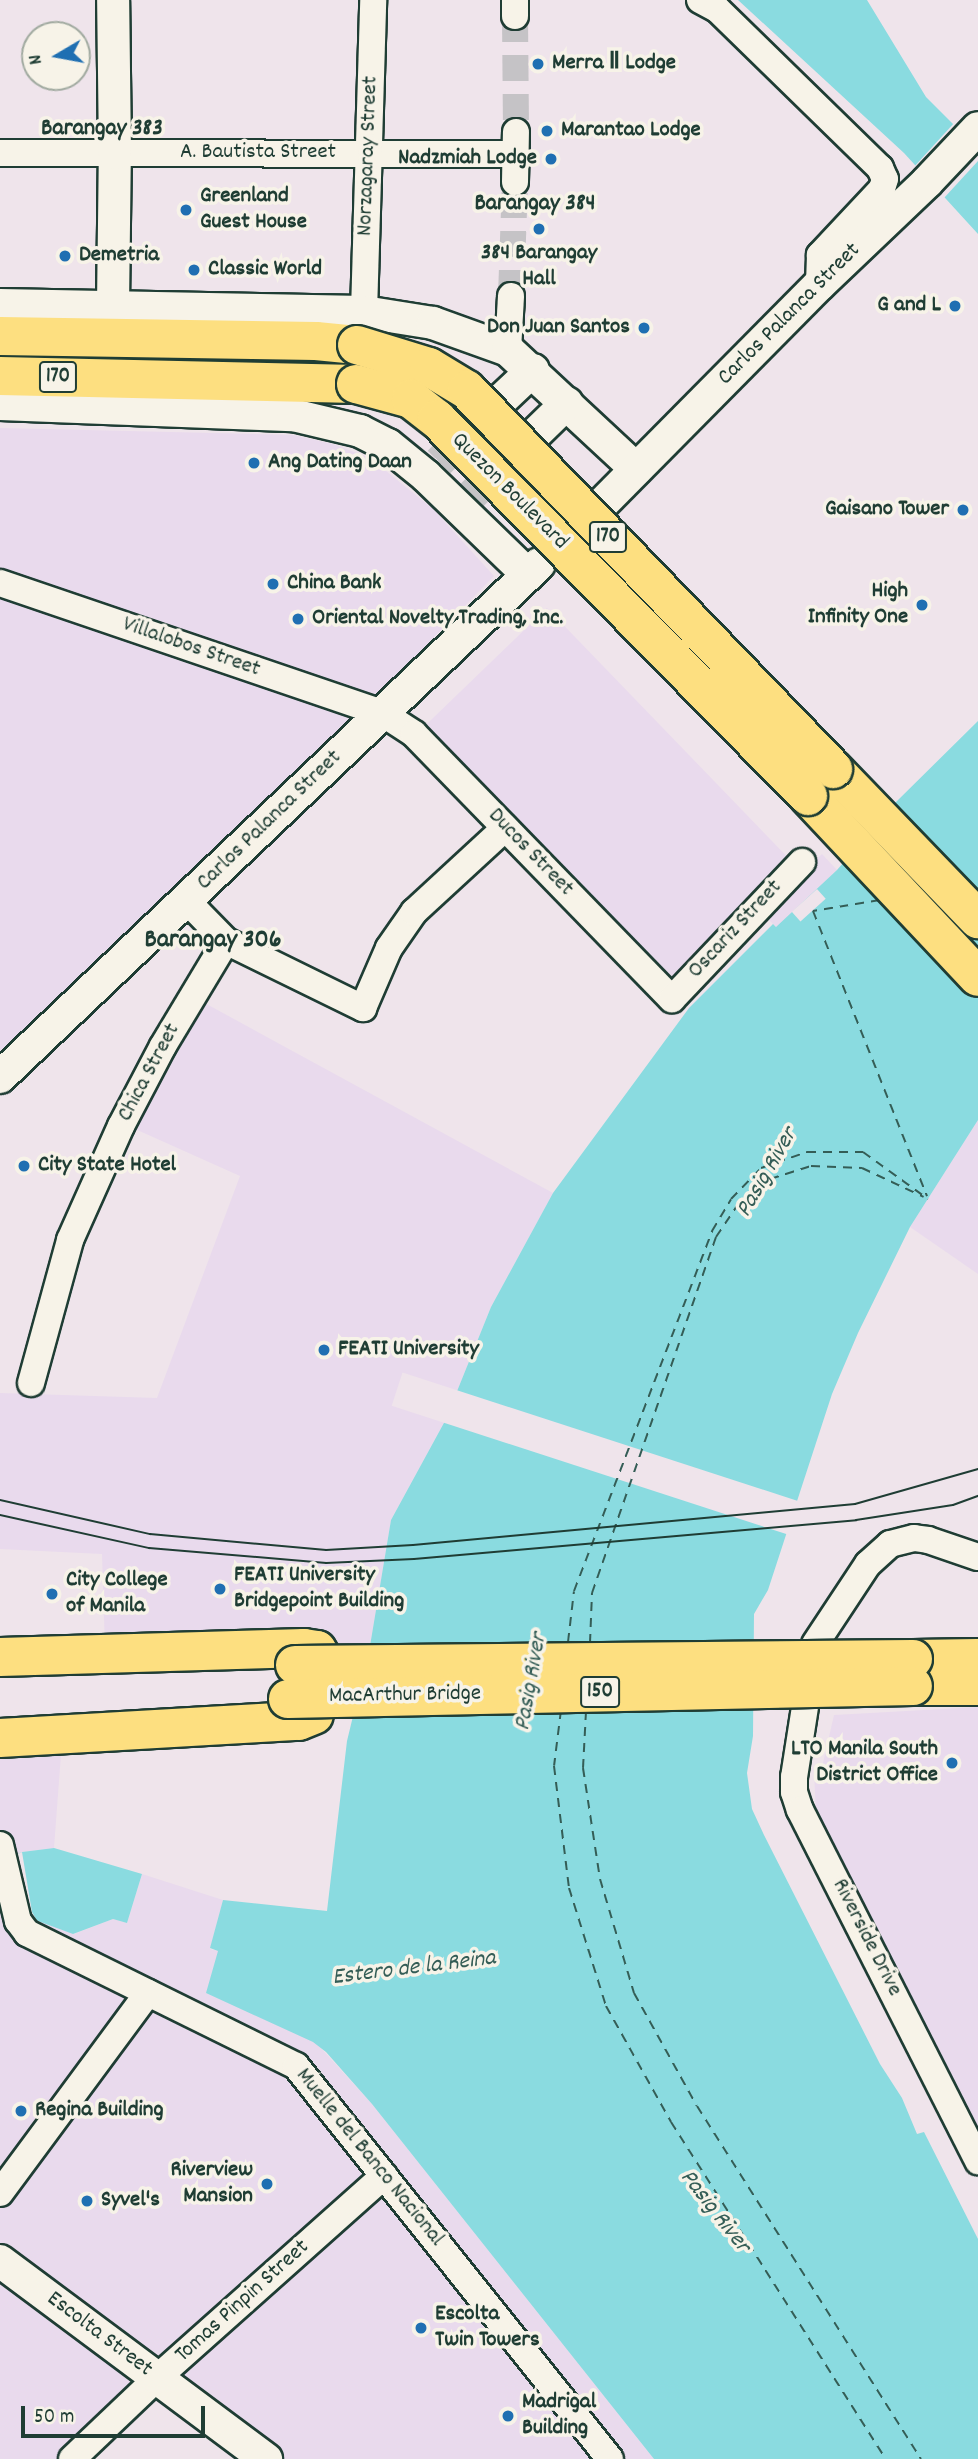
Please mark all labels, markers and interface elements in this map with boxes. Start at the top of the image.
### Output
north arrow [21,21,91,91]
place label: Merra Ⅱ Lodge [552,50,688,78]
text: N [23,52,51,66]
marker: Merra Ⅱ Lodge [530,56,546,72]
street label: Norzagaray Street [352,75,386,237]
district label: Barangay 383 [41,116,163,144]
place label: Marantao Lodge [561,117,701,145]
marker: Marantao Lodge [539,123,555,139]
street label: A. Bautista Street [180,139,336,167]
place label: Nadzmiah Lodge [398,145,537,173]
marker: Nadzmiah Lodge [543,151,559,167]
place label: Greenland Guest House [200,183,307,237]
district label: Barangay 384 [474,191,596,219]
marker: Greenland Guest House [178,202,194,218]
marker: 384 Barangay Hall [531,221,547,237]
street label: Carlos Palanca Street [713,238,867,392]
place label: 384 Barangay Hall [481,240,597,294]
place label: Demetria [79,242,159,270]
marker: Demetria [57,248,73,264]
place label: Classic World [208,256,322,284]
marker: Classic World [186,262,202,278]
place label: G and L [877,292,941,320]
marker: G and L [947,298,963,314]
place label: Don Juan Santos [487,314,630,342]
marker: Don Juan Santos [636,320,652,336]
road number: 170 [39,360,77,394]
street label: Quezon Boulevard [445,428,573,556]
place label: Ang Dating Daan [268,449,412,477]
marker: Ang Dating Daan [246,455,262,471]
place label: Gaisano Tower [825,496,949,524]
marker: Gaisano Tower [955,502,971,518]
road number: 170 [589,520,627,554]
place label: China Bank [287,570,382,598]
marker: China Bank [265,576,281,592]
place label: High Infinity One [808,578,908,632]
marker: High Infinity One [914,597,930,613]
place label: Oriental Novelty Trading, Inc. [312,605,563,633]
marker: Oriental Novelty Trading, Inc. [290,611,306,627]
street label: Villalobos Street [119,612,263,684]
street label: Carlos Palanca Street [192,745,348,897]
street label: Ducos Street [481,803,579,903]
street label: Oscariz Street [683,875,789,985]
district label: Barangay 306 [145,925,281,957]
street label: Chica Street [113,1019,187,1127]
water label: Pasig River [731,1123,805,1223]
place label: City State Hotel [38,1152,176,1180]
marker: City State Hotel [16,1158,32,1174]
place label: FEATI University [338,1336,479,1364]
marker: FEATI University [316,1342,332,1358]
place label: FEATI University Bridgepoint Building [234,1562,404,1616]
place label: City College of Manila [66,1567,167,1621]
marker: FEATI University Bridgepoint Building [212,1581,228,1597]
marker: City College of Manila [44,1586,60,1602]
water label: Pasig River [509,1631,555,1733]
road number: 150 [579,1674,621,1710]
street label: MacArthur Bridge [329,1681,481,1711]
place label: LTO Manila South District Office [791,1736,938,1790]
marker: LTO Manila South District Office [944,1755,960,1771]
street label: Riverside Drive [825,1875,907,2001]
water label: Estero de la Reina [331,1945,497,1993]
street label: Muelle del Banco Nacional [289,2063,449,2253]
place label: Regina Building [35,2097,163,2125]
marker: Regina Building [13,2103,29,2119]
place label: Riverview Mansion [171,2157,253,2211]
water label: Pasig River [672,2164,756,2260]
marker: Riverview Mansion [259,2176,275,2192]
place label: Syvel's [101,2187,160,2215]
marker: Syvel's [79,2193,95,2209]
street label: Tomas Pinpin Street [170,2235,316,2369]
street label: Escolta Street [41,2286,157,2384]
place label: Escolta Twin Towers [435,2301,540,2355]
marker: Escolta Twin Towers [413,2320,429,2336]
place label: Madrigal Building [522,2389,596,2443]
scale bar [24,2392,208,2436]
text: 50 m [34,2403,74,2433]
marker: Madrigal Building [500,2408,516,2424]

